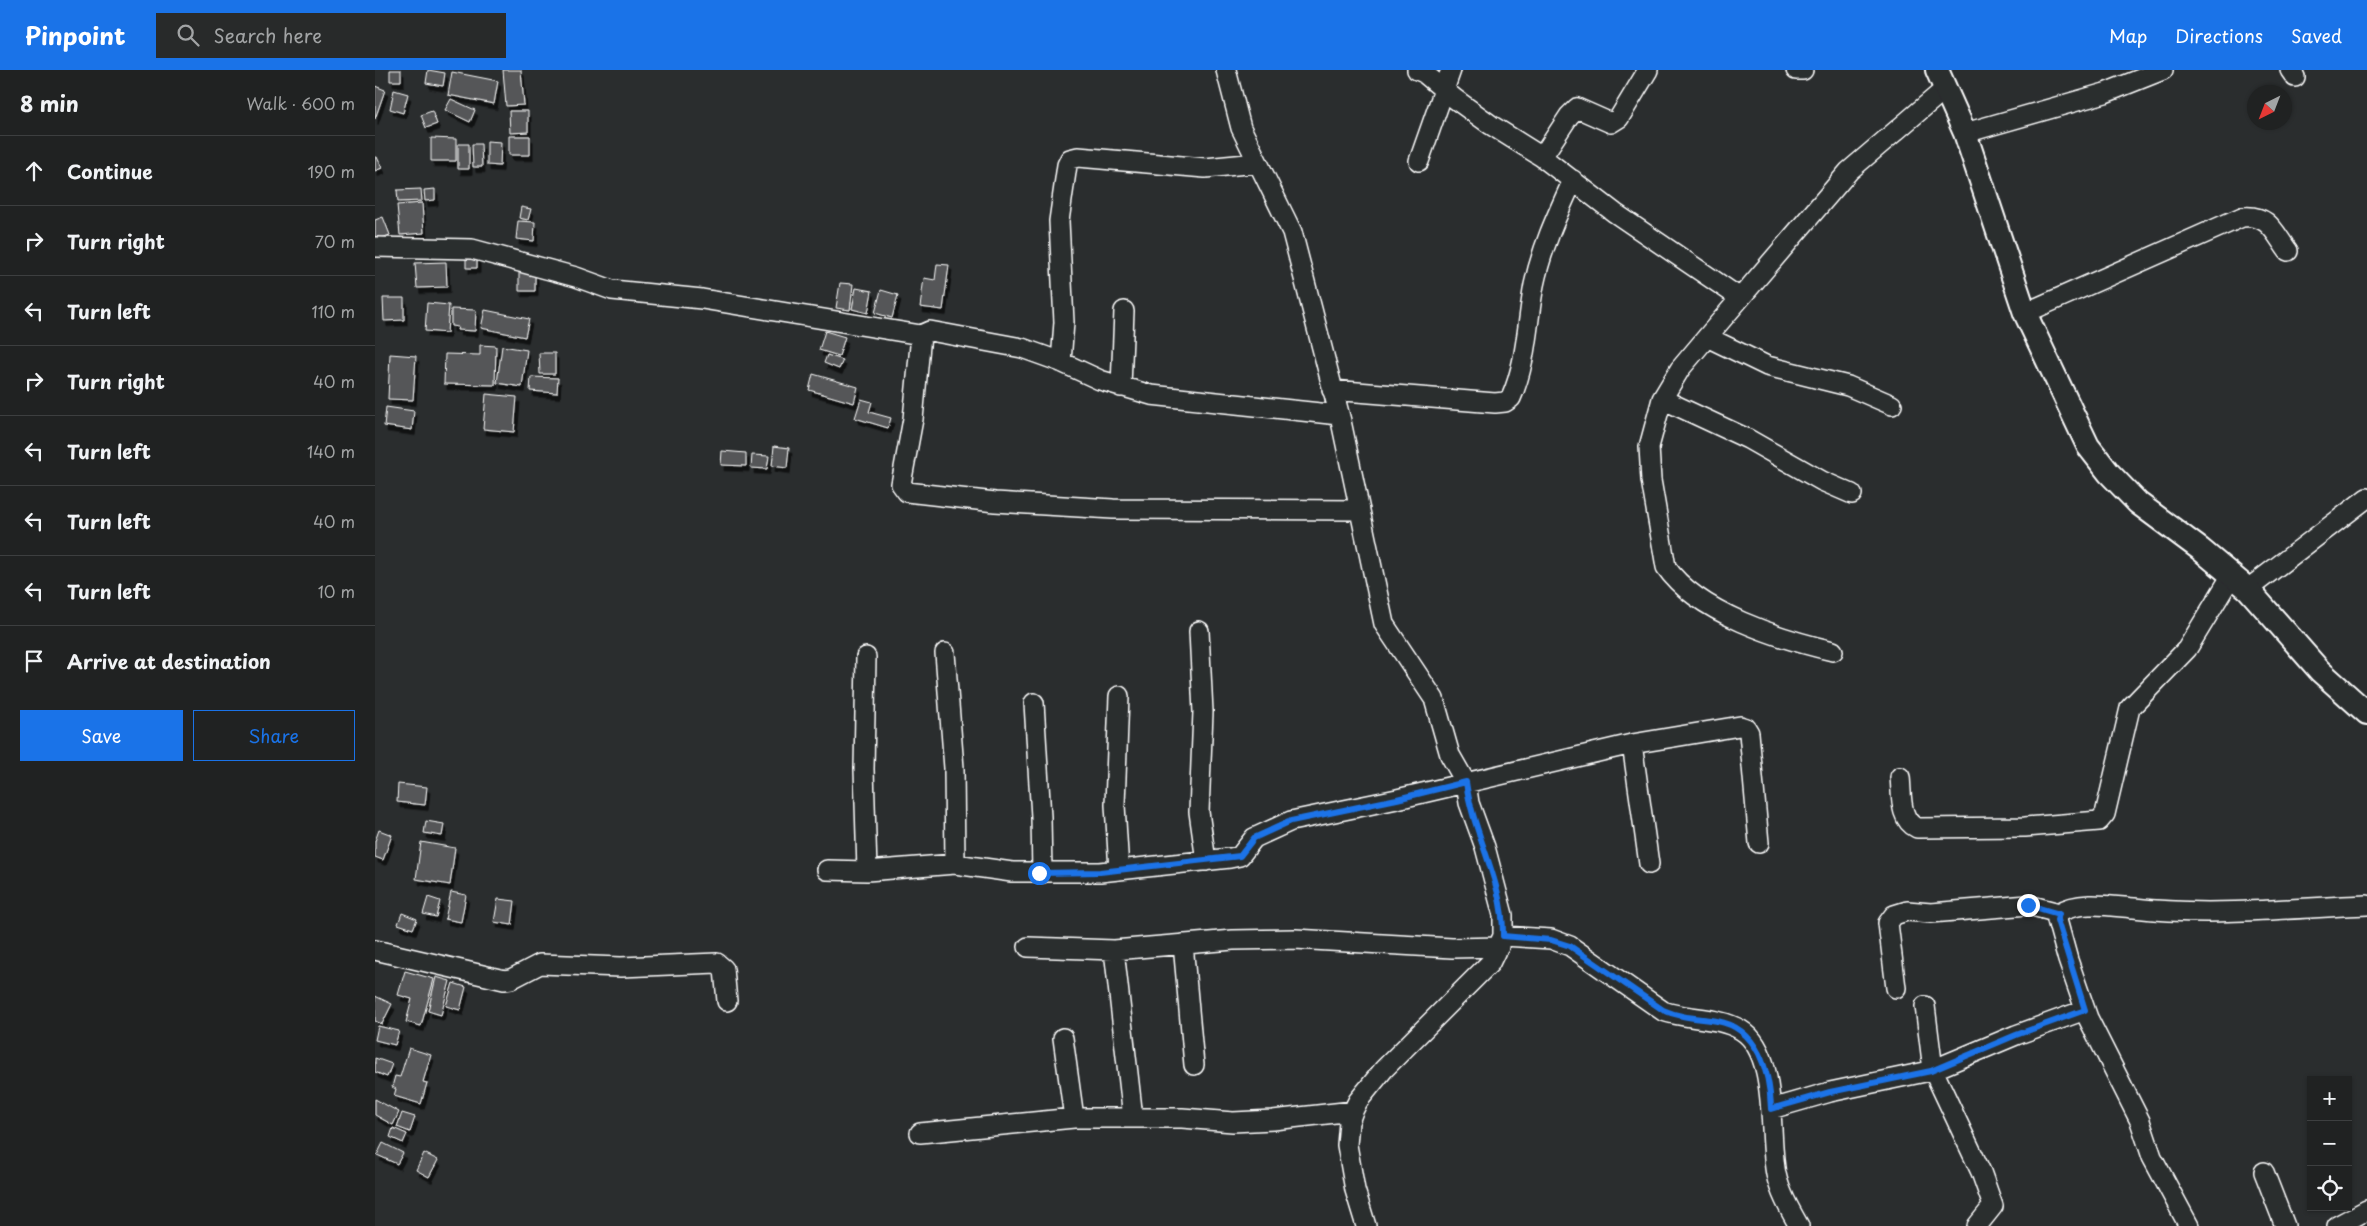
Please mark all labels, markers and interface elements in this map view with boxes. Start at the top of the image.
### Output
search box [156,13,506,58]
text: Pinpoint [25,17,126,53]
icon: search [174,21,202,49]
text: Search here [214,21,322,49]
text: Map [2109,22,2147,49]
text: Directions [2175,22,2263,49]
text: Saved [2291,22,2342,49]
north arrow [2247,85,2292,130]
text: 8 min [20,87,79,119]
text: Walk · 600 m [247,91,355,115]
icon: ahead [20,157,48,185]
text: Continue [67,157,153,185]
text: 190 m [307,159,355,183]
icon: right [20,227,48,255]
text: Turn right [67,227,165,255]
text: 70 m [315,229,355,253]
icon: left [20,297,48,325]
text: Turn left [67,297,151,325]
text: 110 m [312,299,355,323]
icon: right [20,367,48,395]
text: Turn right [67,367,165,395]
text: 40 m [313,369,355,393]
icon: left [20,437,48,465]
text: Turn left [67,437,151,465]
text: 140 m [307,439,355,463]
icon: left [20,507,48,535]
text: Turn left [67,507,151,535]
text: 40 m [313,509,355,533]
icon: left [20,577,48,605]
text: Turn left [67,577,151,605]
text: 10 m [318,579,355,603]
icon: arrive [20,647,48,675]
text: Arrive at destination [67,647,271,675]
button: Save [20,710,183,761]
button: Share [193,710,355,761]
route start [1028,862,1051,885]
route end [2017,894,2040,917]
map controls [2307,1076,2352,1211]
button: + [2307,1076,2352,1121]
button: − [2307,1121,2352,1166]
button: locate [2307,1166,2352,1211]

